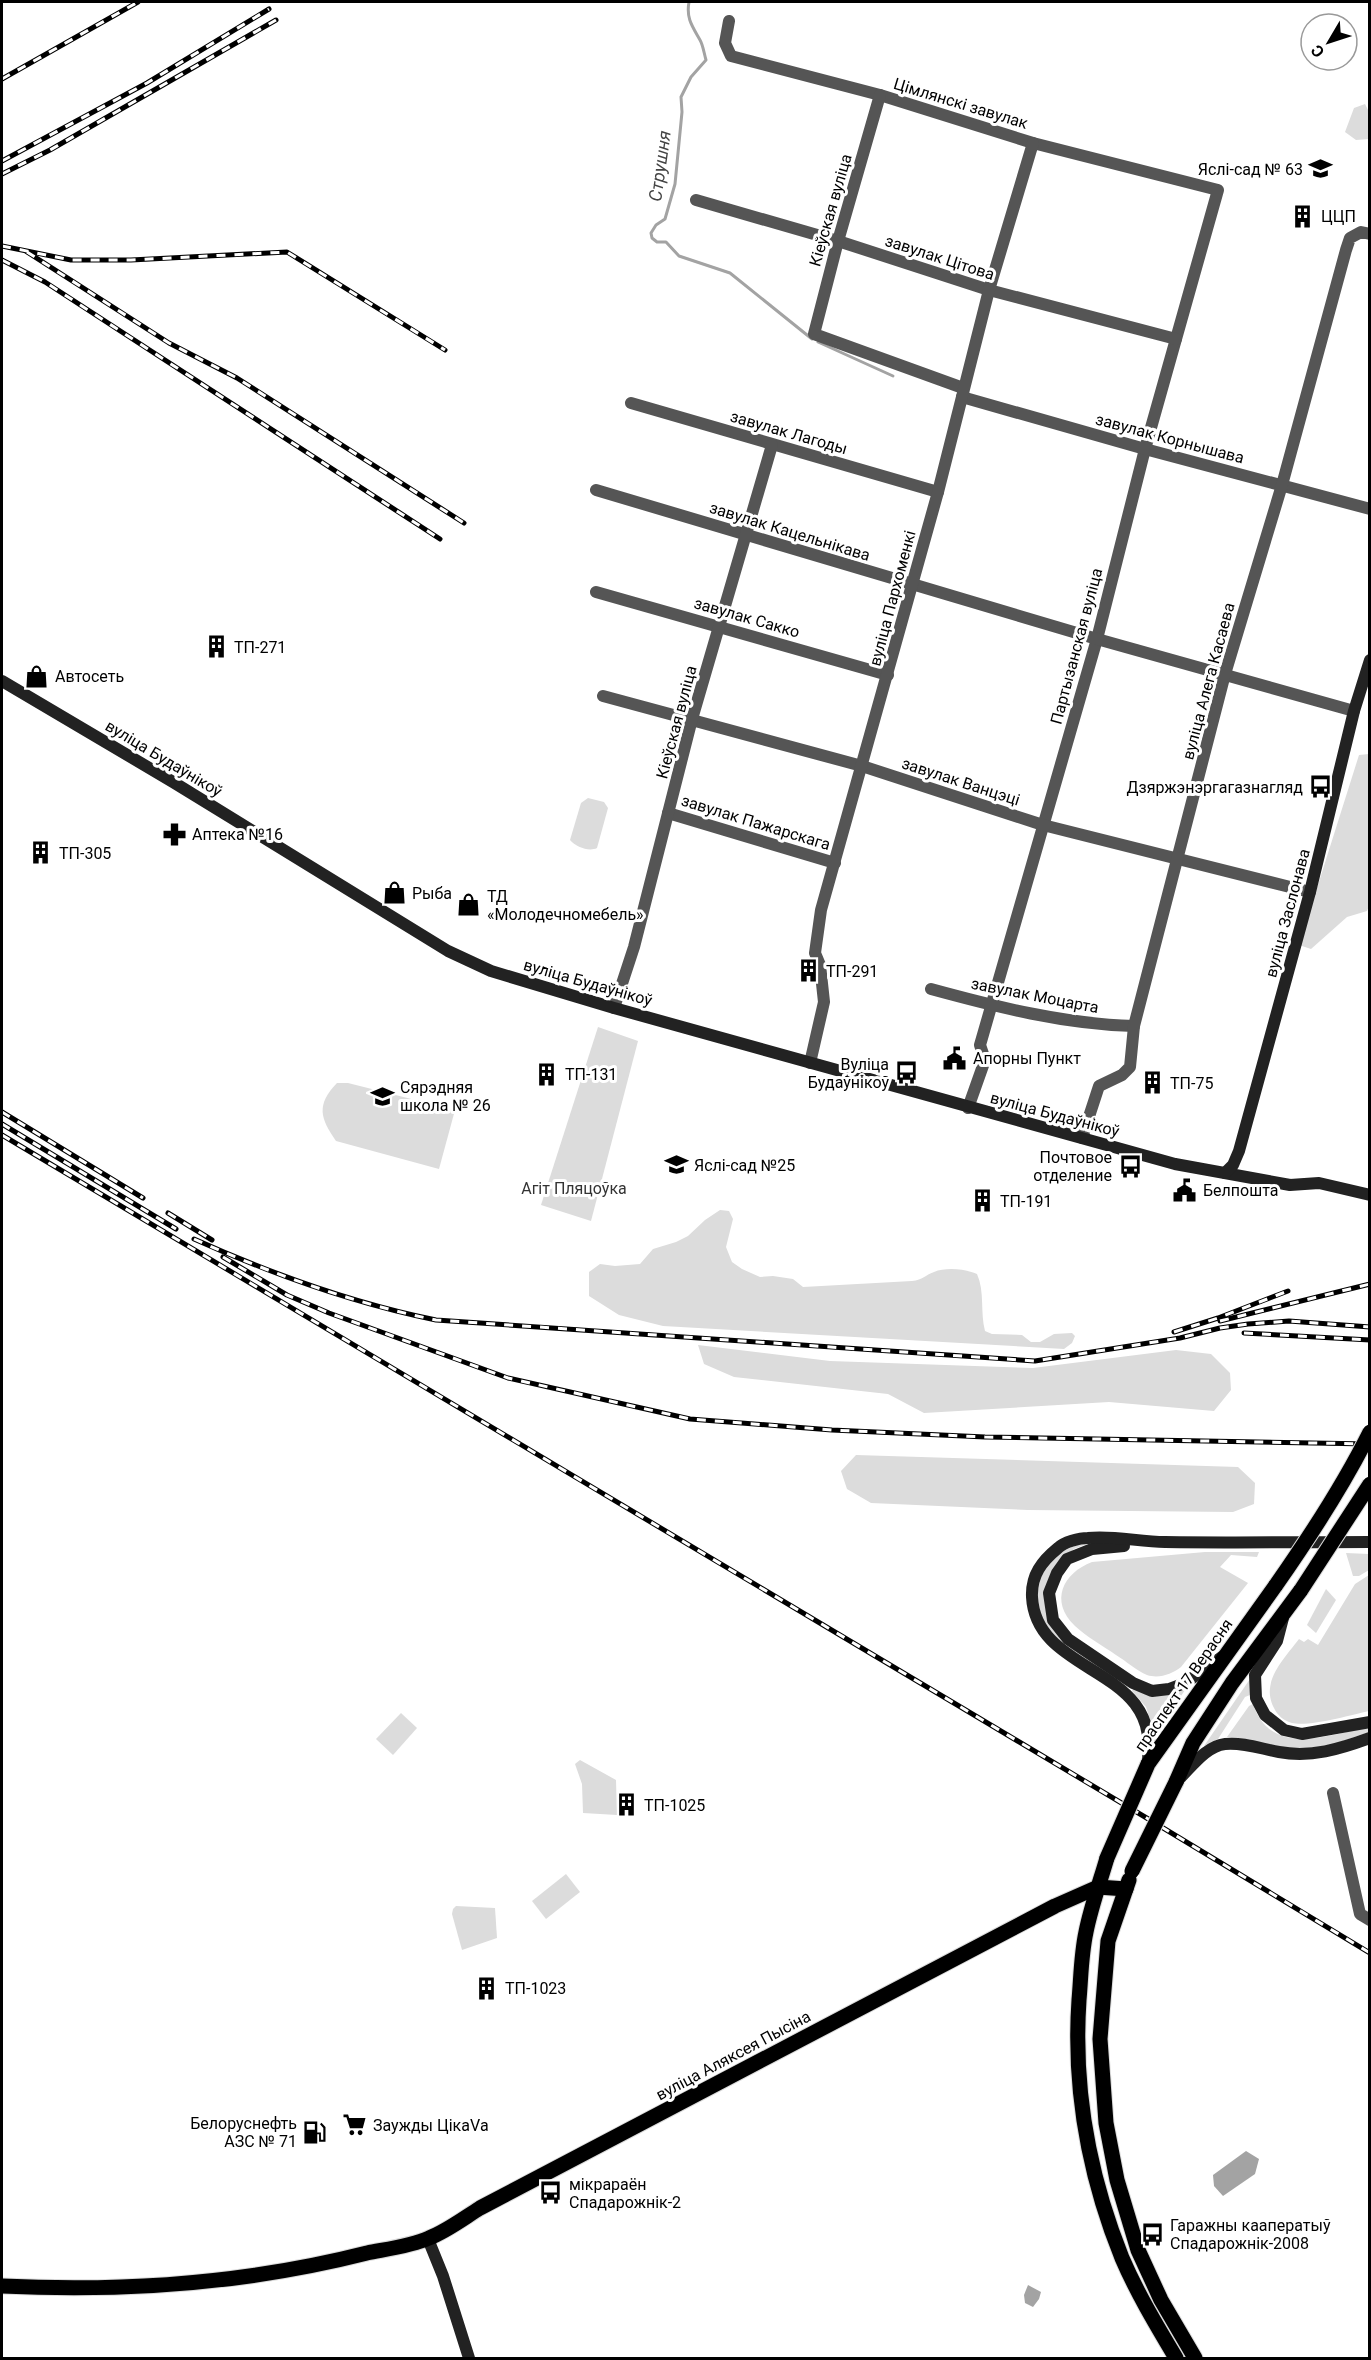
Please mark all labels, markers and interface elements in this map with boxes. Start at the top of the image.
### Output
north arrow [1299,12,1359,72]
text: С [1307,41,1328,61]
street label: Цімлянскі завулак [891,74,1031,133]
water label: Струшня [644,129,675,203]
street label: Кіеўская вуліца [805,152,856,269]
school or university icon: Яслі-сад № 63 [1308,156,1334,182]
place label: Яслі-сад № 63 [1198,160,1303,179]
building icon: ЦЦП [1290,203,1316,229]
place label: ЦЦП [1321,207,1356,226]
street label: завулак Цітова [883,231,997,284]
street label: завулак Лагоды [728,407,850,458]
street label: завулак Корнышава [1093,410,1246,467]
street label: завулак Кацельнікава [707,498,872,565]
street label: вуліца Пархоменкі [865,528,920,668]
street label: Партызанская вуліца [1047,566,1106,726]
street label: завулак Сакко [692,593,802,642]
street label: вуліца Алега Касаева [1178,601,1239,762]
building icon: ТП-271 [203,634,229,660]
place label: ТП-271 [234,638,286,657]
shop icon: Автосеть [24,663,50,689]
street label: Кіеўская вуліца [652,664,701,781]
place label: Автосеть [55,667,124,686]
street label: вуліца Будаўнікоў [102,716,226,801]
street label: завулак Ванцэці [899,753,1022,810]
bus stop icon: Дзяржэнэргагазнагляд [1308,774,1334,800]
place label: Дзяржэнэргагазнагляд [1127,778,1303,797]
street label: завулак Пажарскага [679,791,833,854]
pharmacy icon: Аптека №16 [161,821,187,847]
place label: Аптека №16 [192,825,283,844]
building icon: ТП-305 [28,840,54,866]
place label: ТП-305 [59,844,111,863]
street label: вуліца Заслонава [1261,847,1314,980]
shop icon: Рыба [381,880,407,906]
place label: Рыба [412,884,452,903]
place label: ТД «Молодечномебель» [487,887,644,924]
shop icon: ТД «Молодечномебель» [456,892,482,918]
street label: вуліца Будаўнікоў [521,955,655,1010]
building icon: ТП-291 [795,958,821,984]
place label: ТП-291 [826,962,878,981]
street label: завулак Моцарта [969,974,1100,1017]
public building icon: Апорны Пункт [942,1045,968,1071]
place label: Апорны Пункт [973,1049,1081,1068]
place label: Вуліца Будаўнікоў [808,1055,889,1092]
bus stop icon: Вуліца Будаўнікоў [894,1060,920,1086]
building icon: ТП-131 [534,1061,560,1087]
place label: ТП-131 [565,1065,617,1084]
building icon: ТП-75 [1139,1070,1165,1096]
place label: ТП-75 [1170,1074,1213,1093]
place label: Сярэдняя школа № 26 [400,1078,491,1115]
school or university icon: Сярэдняя школа № 26 [369,1083,395,1109]
street label: вуліца Будаўнікоў [988,1088,1122,1141]
place label: Почтовое отделение [1033,1148,1112,1185]
school or university icon: Яслі-сад №25 [663,1152,689,1178]
bus stop icon: Почтовое отделение [1117,1153,1143,1179]
place label: Яслі-сад №25 [694,1156,795,1175]
public building icon: Белпошта [1172,1177,1198,1203]
park label: Агіт Пляцоўка [521,1179,627,1198]
place label: Белпошта [1203,1181,1278,1200]
building icon: ТП-191 [969,1188,995,1214]
place label: ТП-191 [1000,1192,1052,1211]
street label: праспект 17 Верасня [1130,1615,1236,1755]
building icon: ТП-1025 [613,1792,639,1818]
place label: ТП-1025 [644,1796,705,1815]
building icon: ТП-1023 [474,1975,500,2001]
place label: ТП-1023 [505,1979,566,1998]
street label: вуліца Аляксея Пысіна [653,2007,814,2104]
supermarket icon: Заужды ЦікаVа [342,2112,368,2138]
place label: Белоруснефть АЗС № 71 [190,2114,297,2151]
place label: Заужды ЦікаVа [373,2116,489,2135]
fuel station icon: Белоруснефть АЗС № 71 [302,2119,328,2145]
place label: мікрараён Спадарожнік-2 [569,2175,681,2212]
bus stop icon: мікрараён Спадарожнік-2 [538,2180,564,2206]
place label: Гаражны кааператыў Спадарожнік-2008 [1170,2216,1331,2253]
bus stop icon: Гаражны кааператыў Спадарожнік-2008 [1139,2221,1165,2247]

